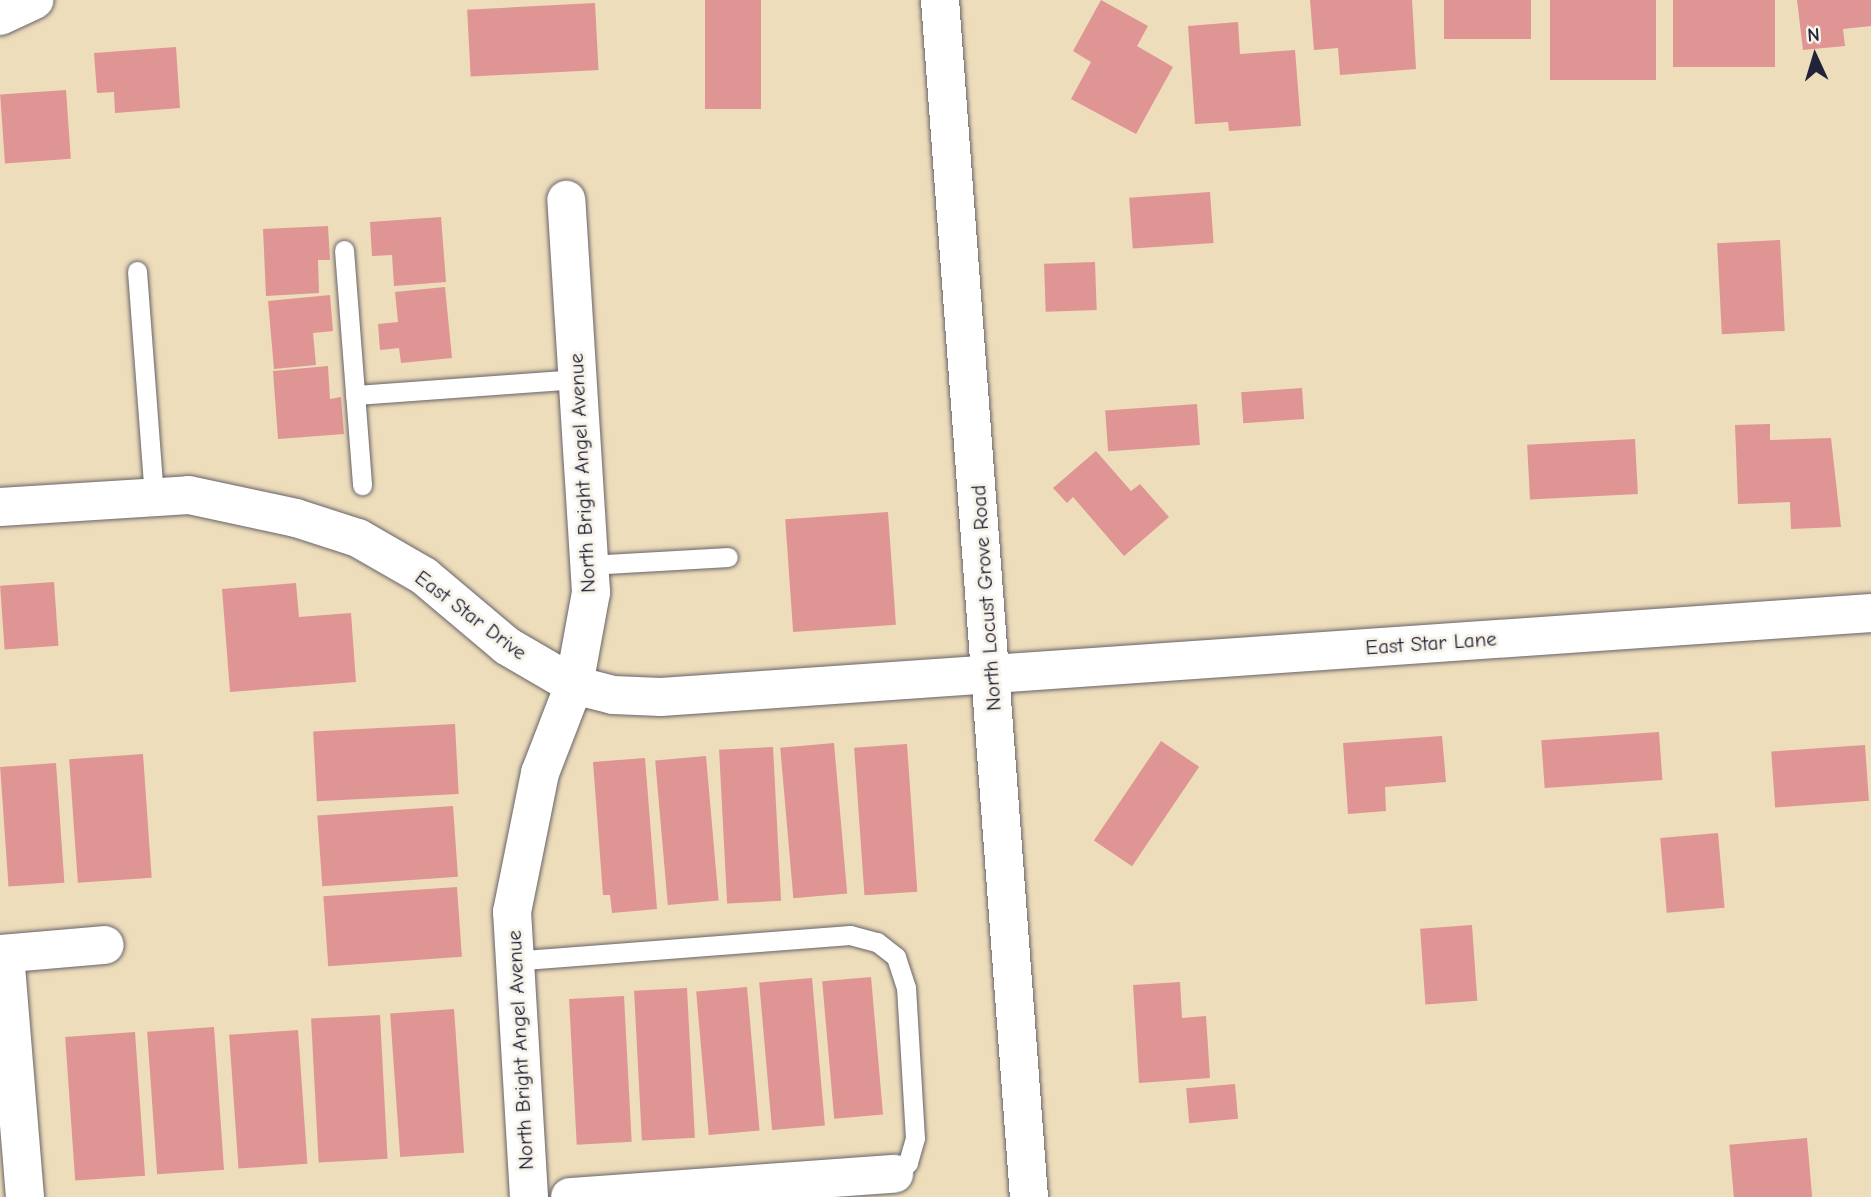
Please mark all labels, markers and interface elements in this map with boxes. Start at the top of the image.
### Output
north arrow [1780,21,1850,91]
text: N [1807,24,1820,46]
street label: North Bright Angel Avenue [563,352,601,594]
street label: North Locust Grove Road [966,484,1006,712]
street label: East Star Drive [410,565,532,665]
street label: East Star Lane [1365,626,1497,660]
street label: North Bright Angel Avenue [501,929,539,1171]

